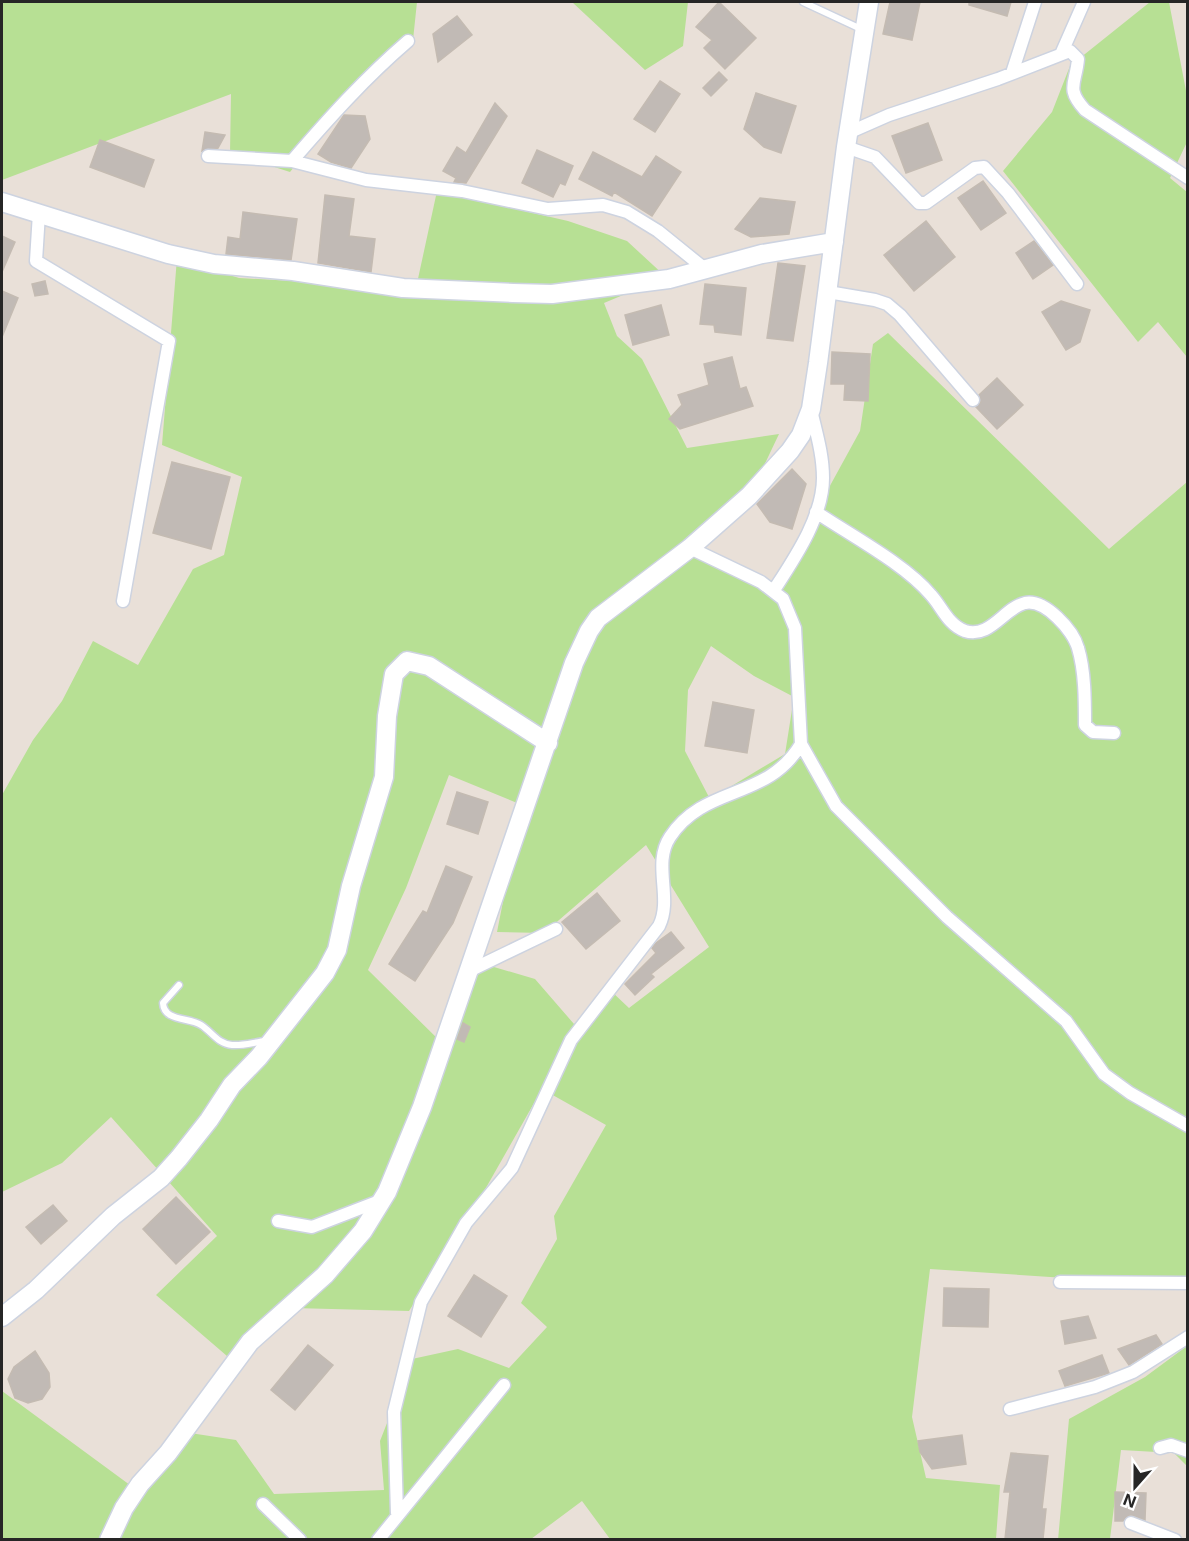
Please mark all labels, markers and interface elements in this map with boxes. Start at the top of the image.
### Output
north arrow [1105,1457,1165,1517]
text: N [1120,1489,1139,1513]

